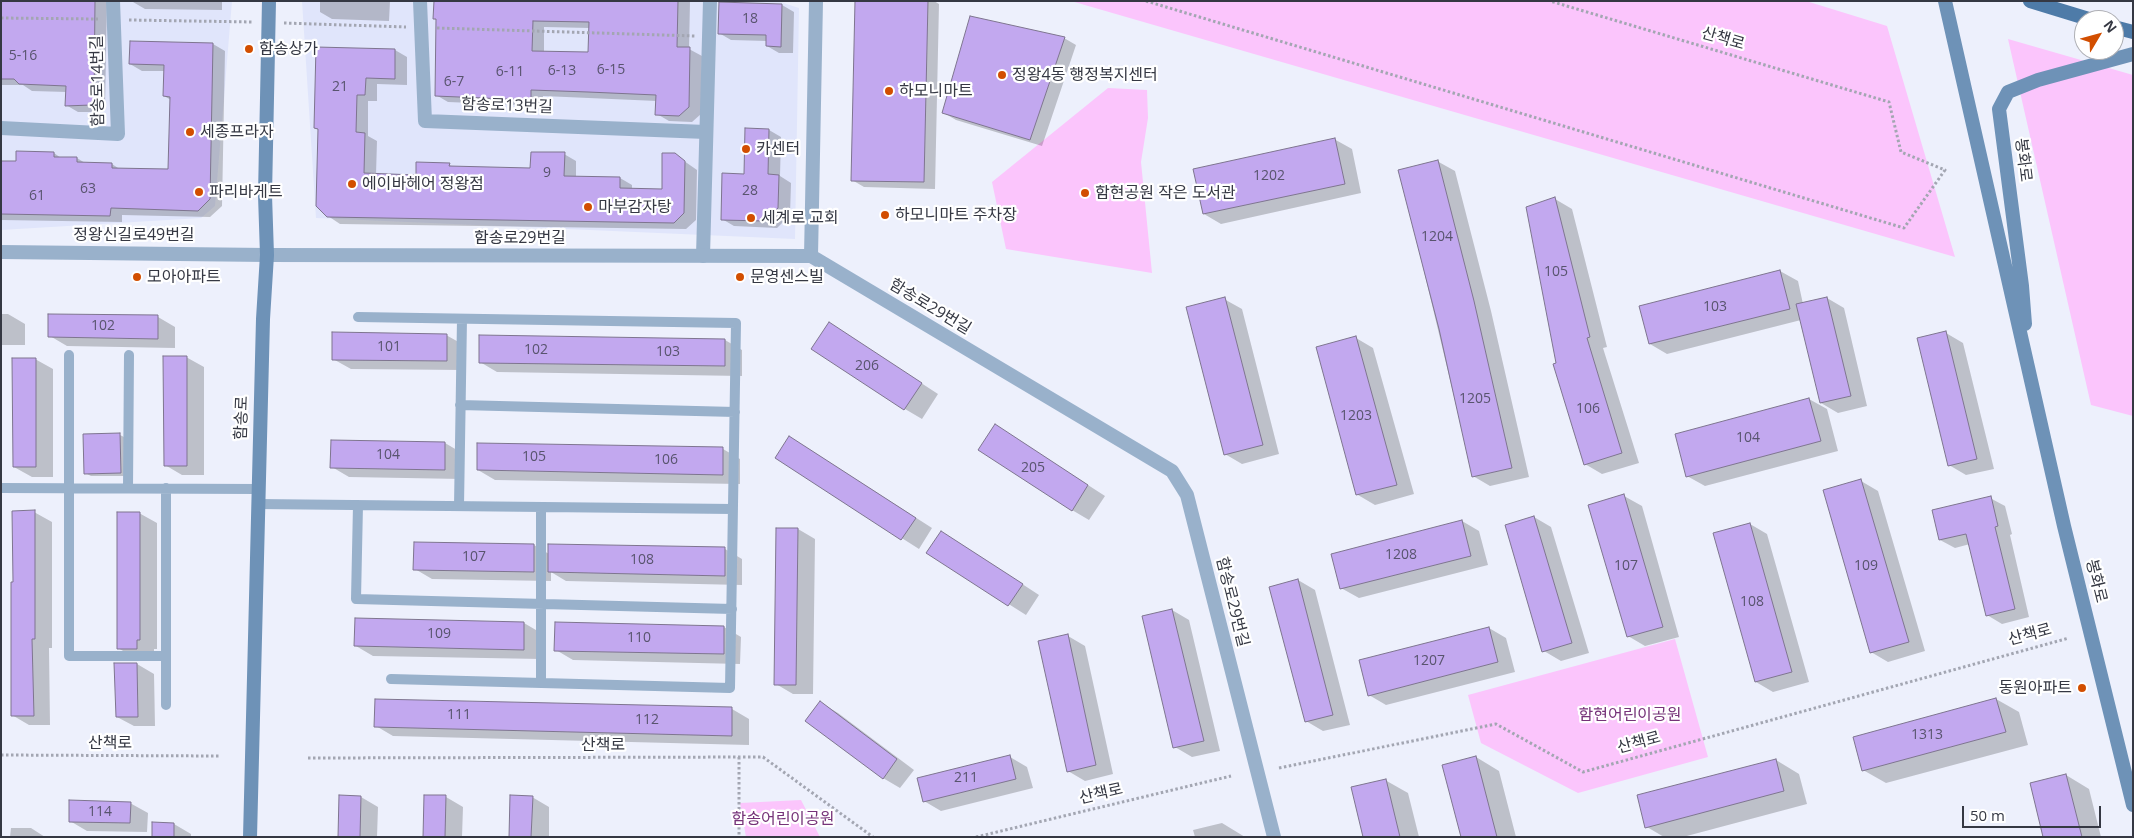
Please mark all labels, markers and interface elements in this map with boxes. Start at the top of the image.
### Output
north arrow [2074,10,2124,60]
house number: 18 [742,11,758,27]
text: N [2100,16,2122,37]
street label: 산책로 [1699,24,1747,54]
street label: 함송로14번길 [88,35,108,127]
place label: 함송상가 [259,39,318,59]
marker: 함송상가 [243,43,255,55]
house number: 5-16 [9,48,37,64]
house number: 6-15 [597,62,625,78]
house number: 6-13 [548,63,576,79]
house number: 6-11 [496,64,524,80]
place label: 정왕4동 행정복지센터 [1012,65,1158,85]
marker: 정왕4동 행정복지센터 [996,69,1008,81]
house number: 6-7 [444,74,464,90]
house number: 21 [332,79,348,95]
place label: 하모니마트 [899,81,973,101]
marker: 하모니마트 [883,85,895,97]
street label: 함송로13번길 [461,95,553,117]
place label: 세종프라자 [200,122,274,142]
marker: 세종프라자 [184,126,196,138]
street label: 봉화로 [2011,137,2035,183]
place label: 카센터 [756,139,800,159]
marker: 카센터 [740,143,752,155]
house number: 9 [543,165,551,181]
house number: 1202 [1253,168,1285,184]
place label: 에이바헤어 정왕점 [362,174,484,194]
marker: 에이바헤어 정왕점 [346,178,358,190]
house number: 63 [80,181,96,197]
place label: 파리바게트 [209,182,283,202]
house number: 28 [742,183,758,199]
place label: 함현공원 작은 도서관 [1095,183,1236,203]
marker: 파리바게트 [193,186,205,198]
marker: 함현공원 작은 도서관 [1079,187,1091,199]
house number: 61 [29,188,45,204]
place label: 마부감자탕 [598,197,672,217]
marker: 마부감자탕 [582,201,594,213]
place label: 하모니마트 주차장 [895,205,1017,225]
place label: 세계로 교회 [761,208,839,228]
marker: 하모니마트 주차장 [879,209,891,221]
marker: 세계로 교회 [745,212,757,224]
street label: 정왕신길로49번길 [73,225,195,245]
street label: 함송로29번길 [474,228,566,248]
house number: 1204 [1421,229,1453,245]
house number: 105 [1544,264,1568,280]
place label: 모아아파트 [147,267,221,287]
place label: 문영센스빌 [750,267,824,287]
marker: 모아아파트 [131,271,143,283]
marker: 문영센스빌 [734,271,746,283]
street label: 함송로29번길 [886,275,974,339]
house number: 103 [1703,299,1727,315]
house number: 102 [91,318,115,334]
house number: 101 [377,339,401,355]
house number: 102 [524,342,548,358]
house number: 103 [656,344,680,360]
house number: 206 [855,358,879,374]
house number: 1205 [1459,391,1491,407]
street label: 함송로 [232,396,252,440]
house number: 106 [1576,401,1600,417]
house number: 1203 [1340,408,1372,424]
house number: 104 [1736,430,1760,446]
house number: 104 [376,447,400,463]
house number: 105 [522,449,546,465]
house number: 106 [654,452,678,468]
house number: 205 [1021,460,1045,476]
house number: 1208 [1385,547,1417,563]
house number: 107 [462,549,486,565]
house number: 108 [630,552,654,568]
street label: 함송로29번길 [1212,555,1252,649]
street label: 봉화로 [2081,557,2111,605]
house number: 107 [1614,558,1638,574]
house number: 109 [1854,558,1878,574]
house number: 108 [1740,594,1764,610]
street label: 산책로 [2006,620,2054,650]
house number: 109 [427,626,451,642]
house number: 110 [627,630,651,646]
house number: 1207 [1413,653,1445,669]
place label: 동원아파트 [1998,678,2072,698]
marker: 동원아파트 [2076,682,2088,694]
park label: 함현어린이공원 [1578,705,1682,725]
house number: 111 [447,707,471,723]
house number: 112 [635,712,659,728]
house number: 1313 [1911,727,1943,743]
street label: 산책로 [1615,728,1663,758]
street label: 산책로 [88,733,132,753]
street label: 산책로 [581,735,625,755]
house number: 211 [954,770,978,786]
street label: 산책로 [1077,780,1125,808]
scale bar [1964,796,2103,828]
house number: 114 [88,804,112,820]
text: 50 m [1970,805,2005,825]
park label: 함송어린이공원 [731,809,835,829]

